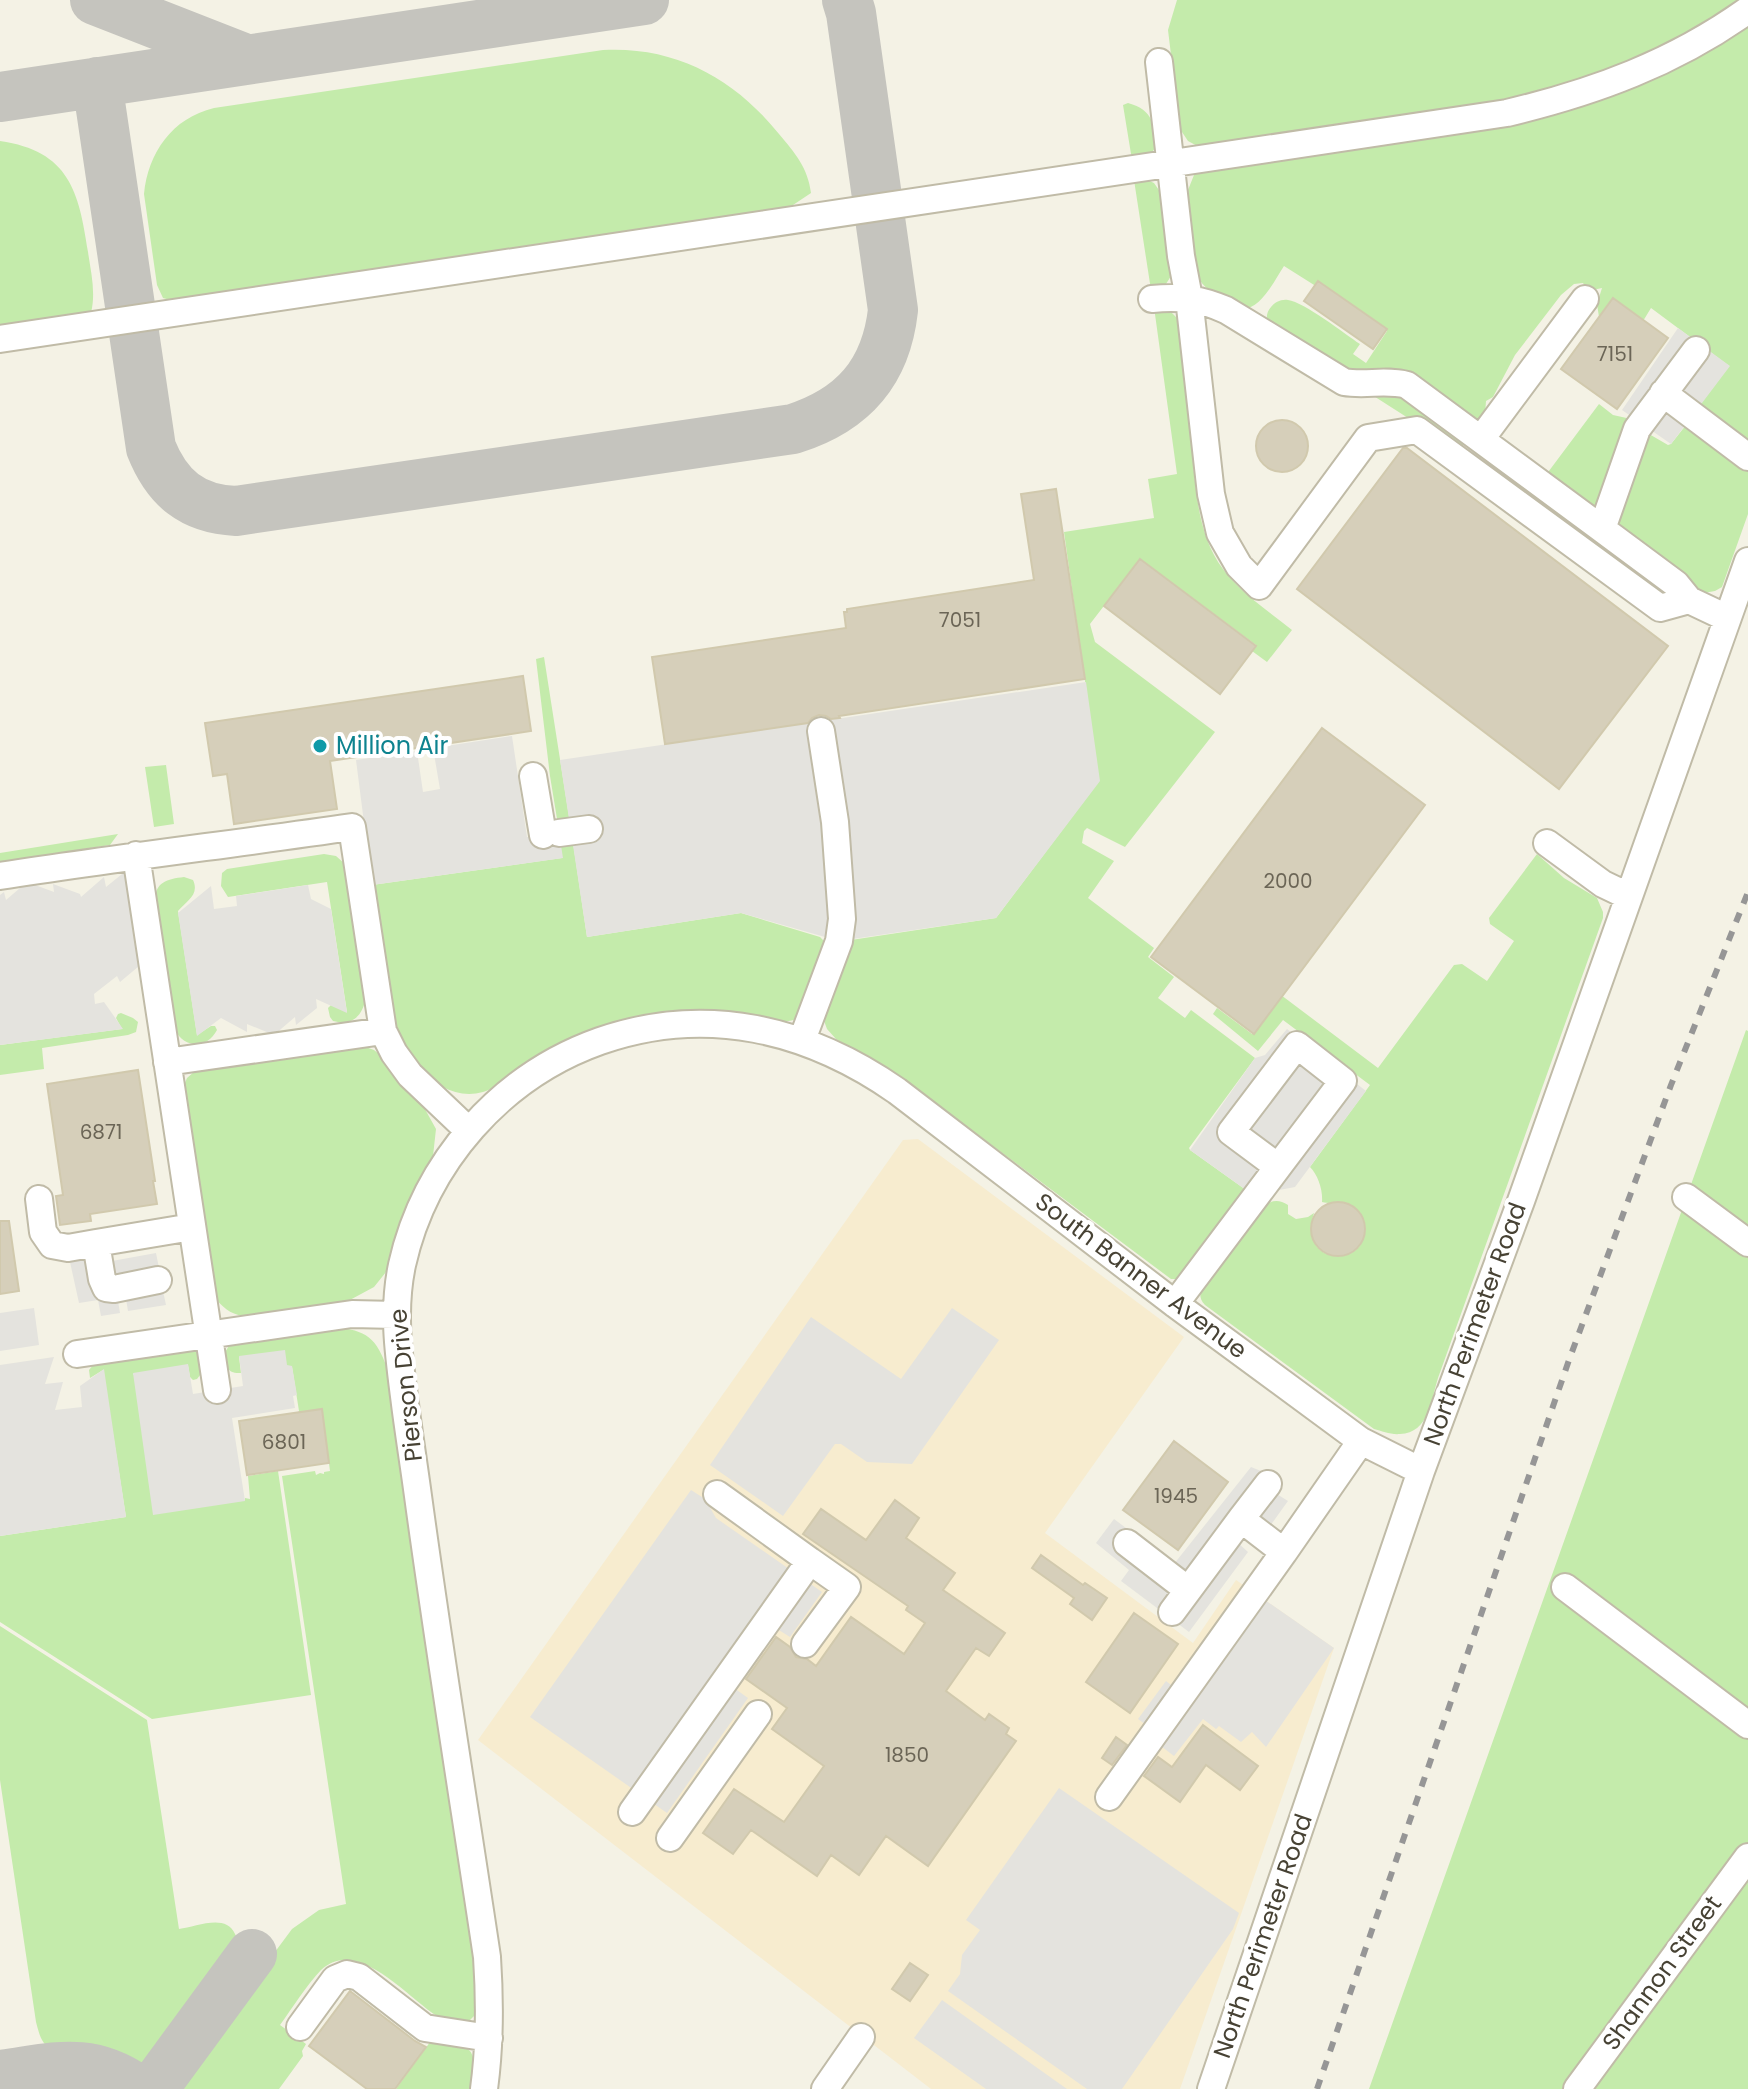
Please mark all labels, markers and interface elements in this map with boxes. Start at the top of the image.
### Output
house number: 7151 [1597,340,1633,368]
house number: 7051 [939,606,981,634]
place label: Million Air [336,729,448,762]
marker: Million Air [311,737,329,755]
house number: 2000 [1263,867,1313,895]
house number: 6871 [80,1118,122,1146]
street label: South Banner Avenue [1029,1185,1254,1366]
street label: North Perimeter Road [1415,1198,1534,1450]
street label: Pierson Drive [381,1307,430,1463]
house number: 6801 [262,1428,306,1456]
house number: 1945 [1154,1482,1198,1510]
house number: 1850 [885,1741,929,1769]
street label: North Perimeter Road [1205,1809,1320,2062]
street label: Shannon Street [1594,1889,1729,2057]

